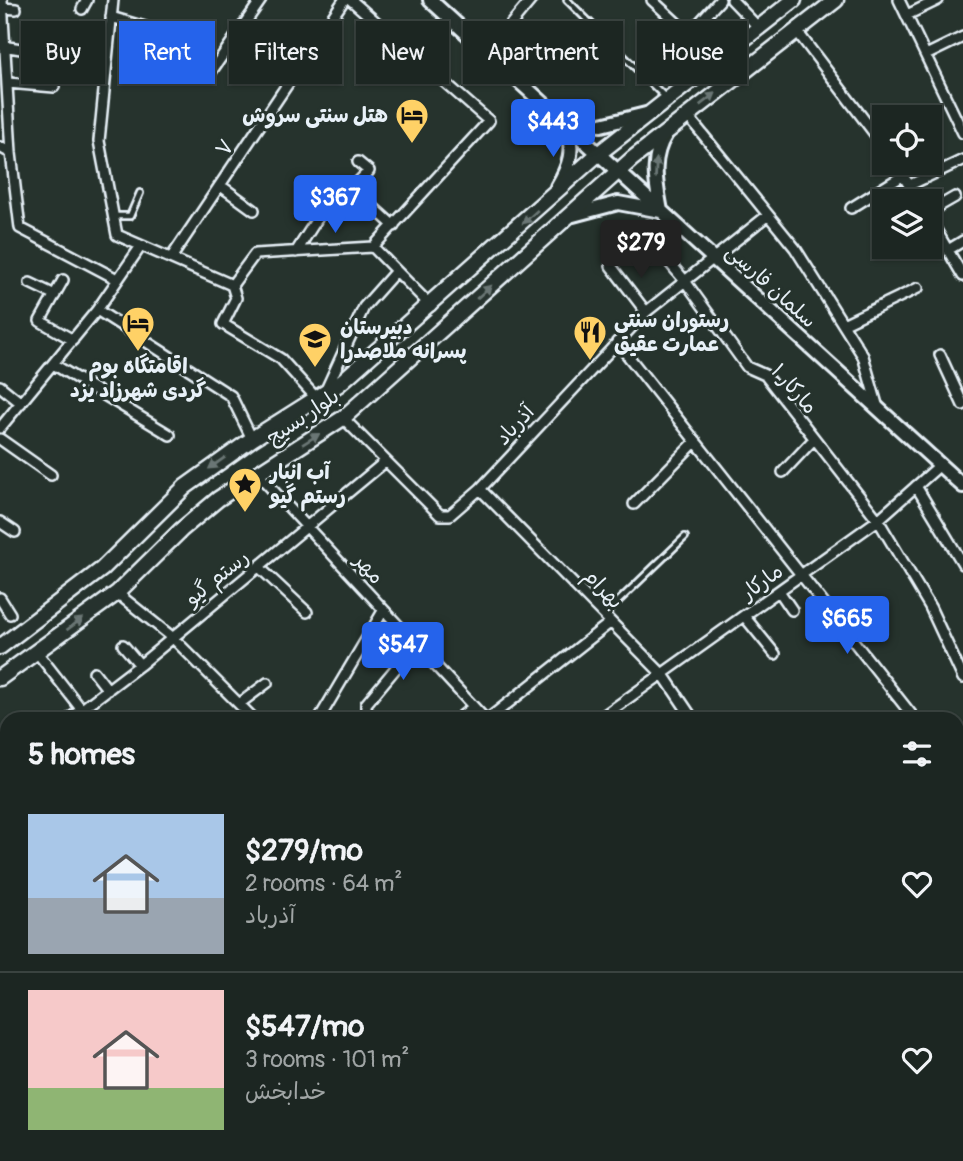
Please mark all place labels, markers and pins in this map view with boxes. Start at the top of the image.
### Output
hotel icon: هتل سنتی سروش [393,96,431,145]
pin: $443 [512,100,594,159]
place label: هتل سنتی سروش [242,102,388,129]
pin: $367 [294,176,376,235]
pin: $279 [600,220,682,280]
hotel icon: اقامتگاه بوم گردی شهرزاد یزد [119,304,157,353]
place label: رستوران سنتی عمارت عقیق [614,307,729,358]
restaurant icon: رستوران سنتی عمارت عقیق [571,313,609,362]
place label: دبیرستان پسرانه ملاصدرا [340,314,467,365]
school or university icon: دبیرستان پسرانه ملاصدرا [296,320,334,369]
place label: اقامتگاه بوم گردی شهرزاد یزد [70,353,207,404]
place label: آب انبار رستم گیو [268,459,346,512]
place icon: آب انبار رستم گیو [226,465,264,514]
pin: $665 [806,596,888,656]
pin: $547 [362,622,444,682]

